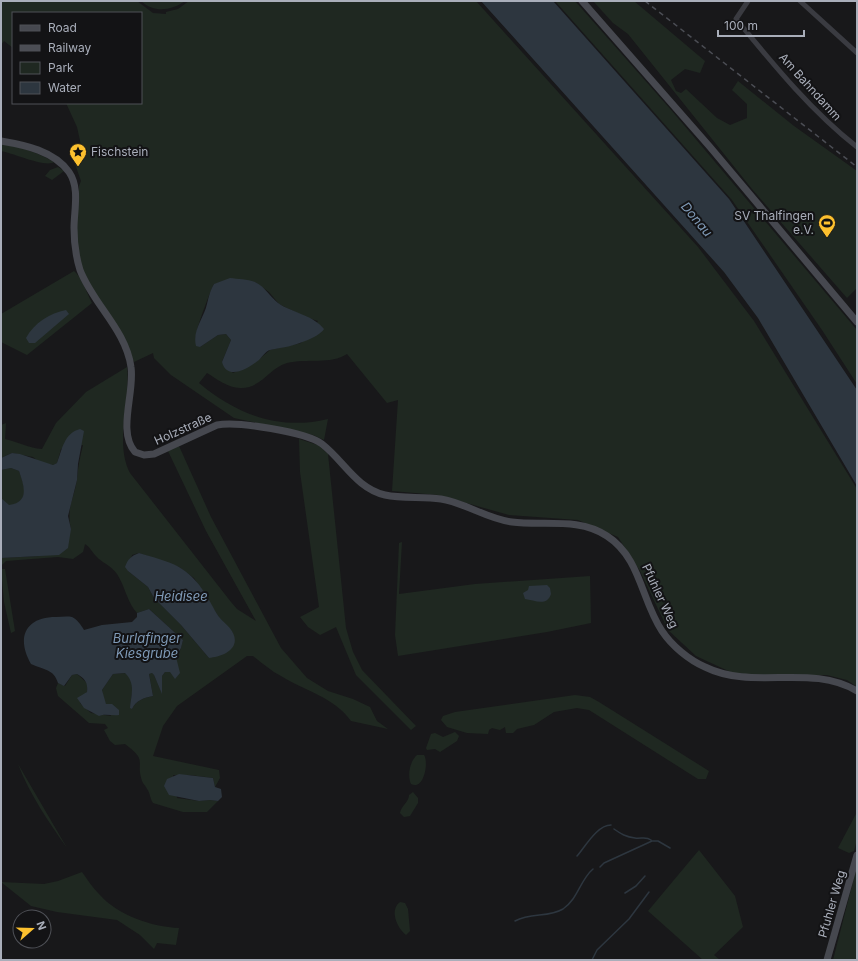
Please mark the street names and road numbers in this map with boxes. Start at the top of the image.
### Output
street label: Am Bahndamm [776,50,845,124]
street label: Holzstraße [152,409,214,448]
street label: Pfuhler Weg [639,561,682,631]
street label: Pfuhler Weg [815,868,848,939]

